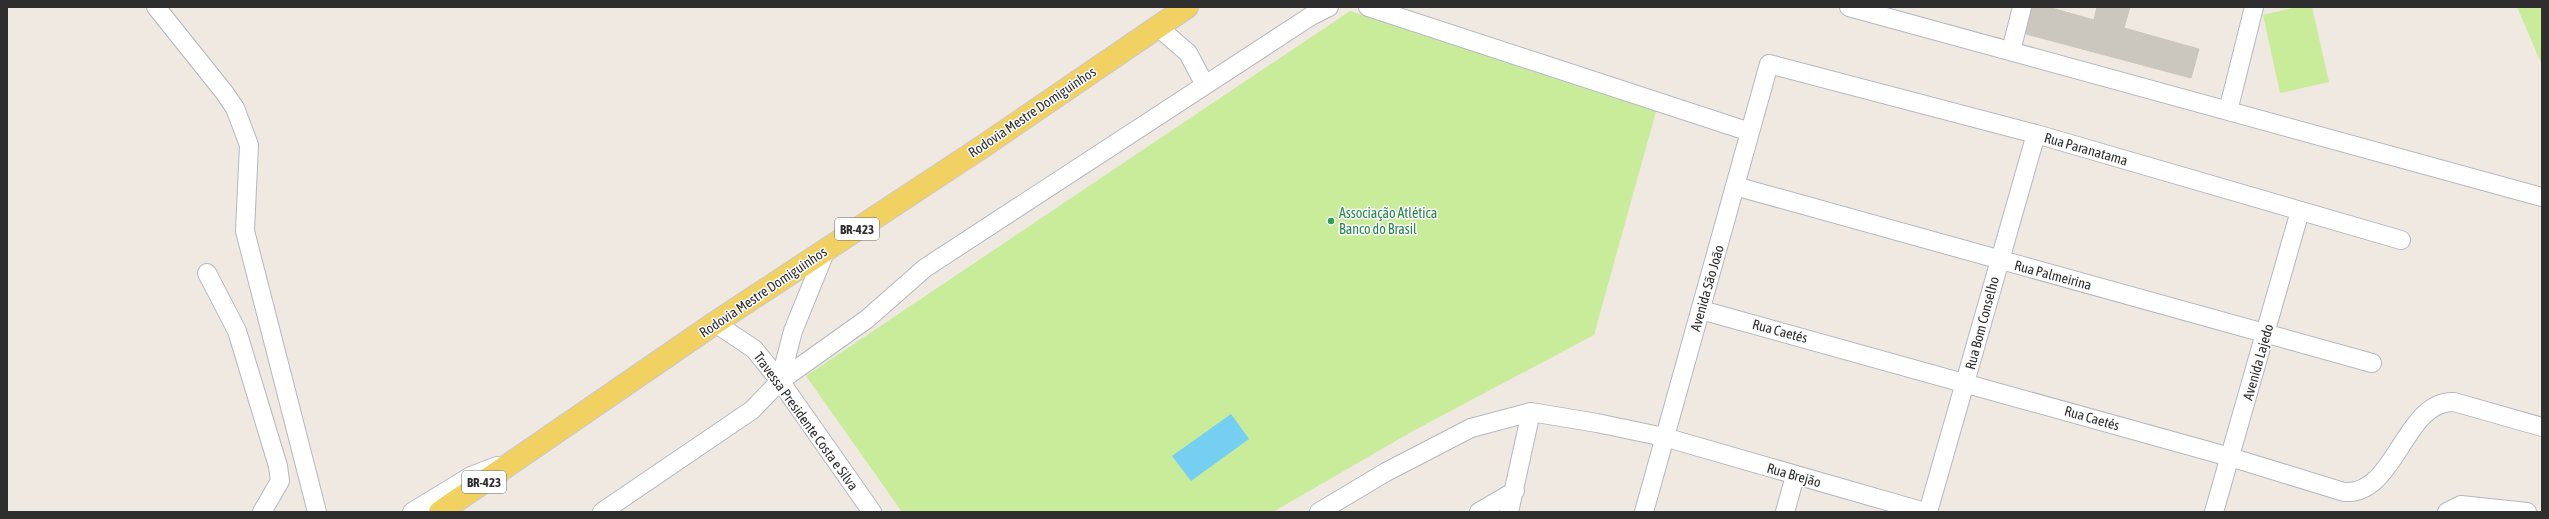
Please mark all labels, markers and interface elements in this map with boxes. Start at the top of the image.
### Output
street label: Rodovia Mestre Domiguinhos [965,63,1099,161]
street label: Rua Paranatama [2042,129,2130,169]
place label: Associação Atlética Banco do Brasil [1339,205,1437,237]
marker: Associação Atlética Banco do Brasil [1326,216,1336,226]
road number: BR-423 [835,218,879,240]
street label: Rodovia Mestre Domiguinhos [696,243,830,341]
street label: Avenida São João [1687,243,1727,333]
street label: Rua Palmeirina [2013,257,2093,293]
street label: Rua Bom Conselho [1962,275,2002,371]
street label: Rua Caetés [1751,316,1809,346]
street label: Avenida Lajedo [2239,322,2277,402]
street label: Travessa Presidente Costa e Silva [751,349,861,493]
street label: Rua Caetés [2063,403,2121,433]
street label: Rua Brejão [1765,460,1823,490]
road number: BR-423 [462,471,506,493]

